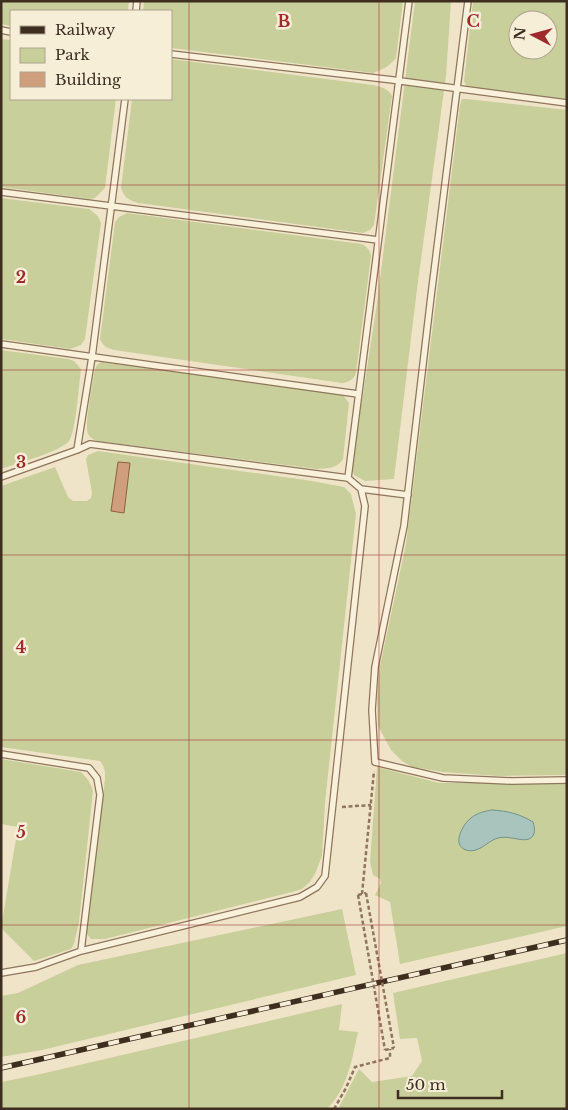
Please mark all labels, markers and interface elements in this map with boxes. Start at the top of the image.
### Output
legend [10,10,172,100]
north arrow [508,10,558,60]
text: B [278,11,291,31]
text: C [466,11,480,31]
text: Railway [55,20,116,39]
text: N [510,26,530,41]
text: Park [55,45,91,64]
text: Building [55,70,122,89]
text: 2 [16,267,26,287]
text: 3 [16,452,26,472]
text: 4 [16,637,26,657]
text: 5 [16,822,26,842]
text: 6 [16,1007,27,1027]
scale bar [398,1068,502,1100]
text: 50 m [406,1075,446,1094]

